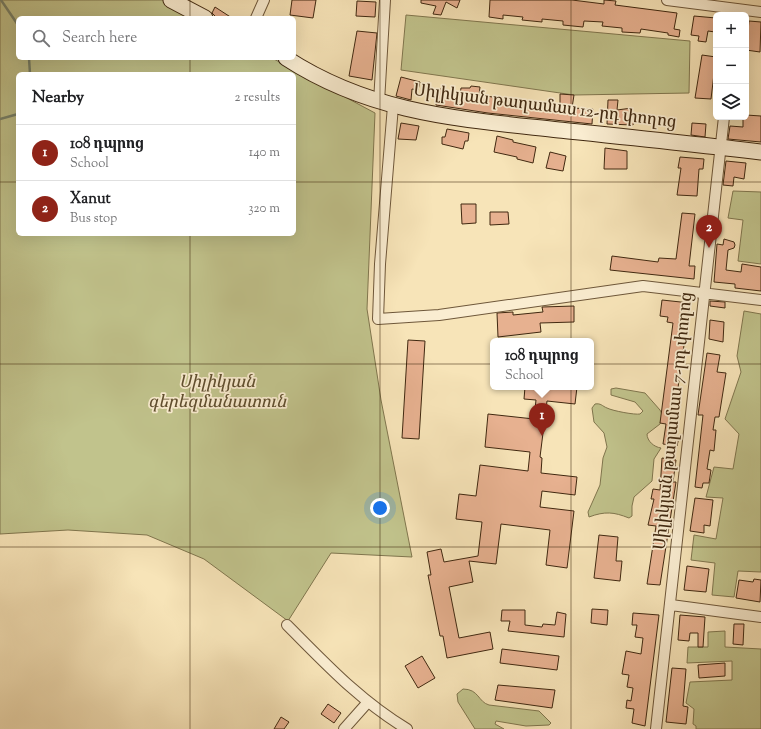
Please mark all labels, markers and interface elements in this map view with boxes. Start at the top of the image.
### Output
map controls [713,12,749,120]
button: + [713,12,749,48]
search box [16,16,296,60]
icon: search [30,27,52,49]
text: Search here [62,28,137,49]
button: − [713,48,749,84]
street label: Սիլիկյան թաղամաս 12-րդ փողոց [412,79,678,135]
button: layers [713,84,749,120]
text: Nearby [32,86,84,110]
text: 2 results [235,89,280,107]
text: 108 դպրոց [70,134,144,155]
text: 1 [43,144,47,162]
text: 140 m [249,144,280,162]
text: School [70,155,109,173]
text: Xanut [70,189,111,210]
text: 2 [42,200,48,218]
text: 320 m [248,200,280,218]
text: Bus stop [70,210,117,228]
pin: 2 [696,215,722,248]
street label: Սիլիկյան թաղամաս 7-րդ փողոց [649,291,699,551]
popup [490,338,594,390]
text: 108 դպրոց [505,346,579,367]
text: School [505,367,544,385]
park label: Սիլիկյան գերեզմանատուն [148,371,287,415]
pin: 1 [529,403,555,436]
your location [370,498,390,518]

